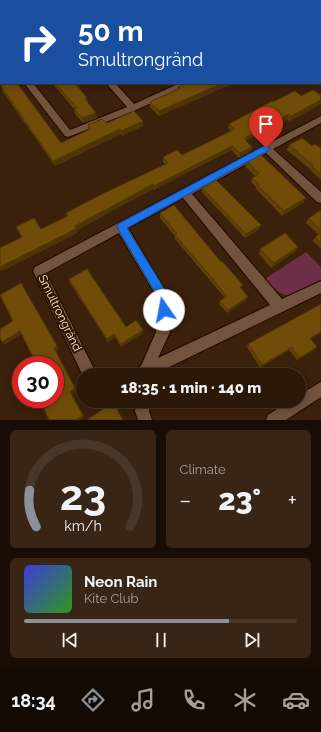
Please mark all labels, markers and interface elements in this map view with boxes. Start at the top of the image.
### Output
text: 50 m [78,15,144,48]
icon: right [12,16,64,68]
text: Smultrongränd [78,49,203,70]
pin [249,107,283,148]
icon: arrive [255,113,277,135]
street label: Smultrongränd [35,272,85,354]
position arrow [143,289,185,331]
speed limit sign: 30 [12,356,64,408]
text: 18:35 · 1 min · 140 m [121,379,261,397]
text: Climate [180,462,226,477]
text: 23 [59,471,106,520]
text: 23° [218,482,261,517]
text: − [180,487,191,513]
text: + [288,487,297,513]
text: km/h [64,518,102,534]
text: Neon Rain [84,573,157,591]
text: Kite Club [84,591,139,606]
icon: previous [59,629,81,651]
icon: pause [150,629,172,651]
icon: next [241,629,263,651]
icon: directions [79,686,107,714]
icon: music [129,686,157,714]
icon: phone [180,686,208,714]
icon: climate [231,686,259,714]
icon: car [282,686,310,714]
text: 18:34 [11,690,56,711]

